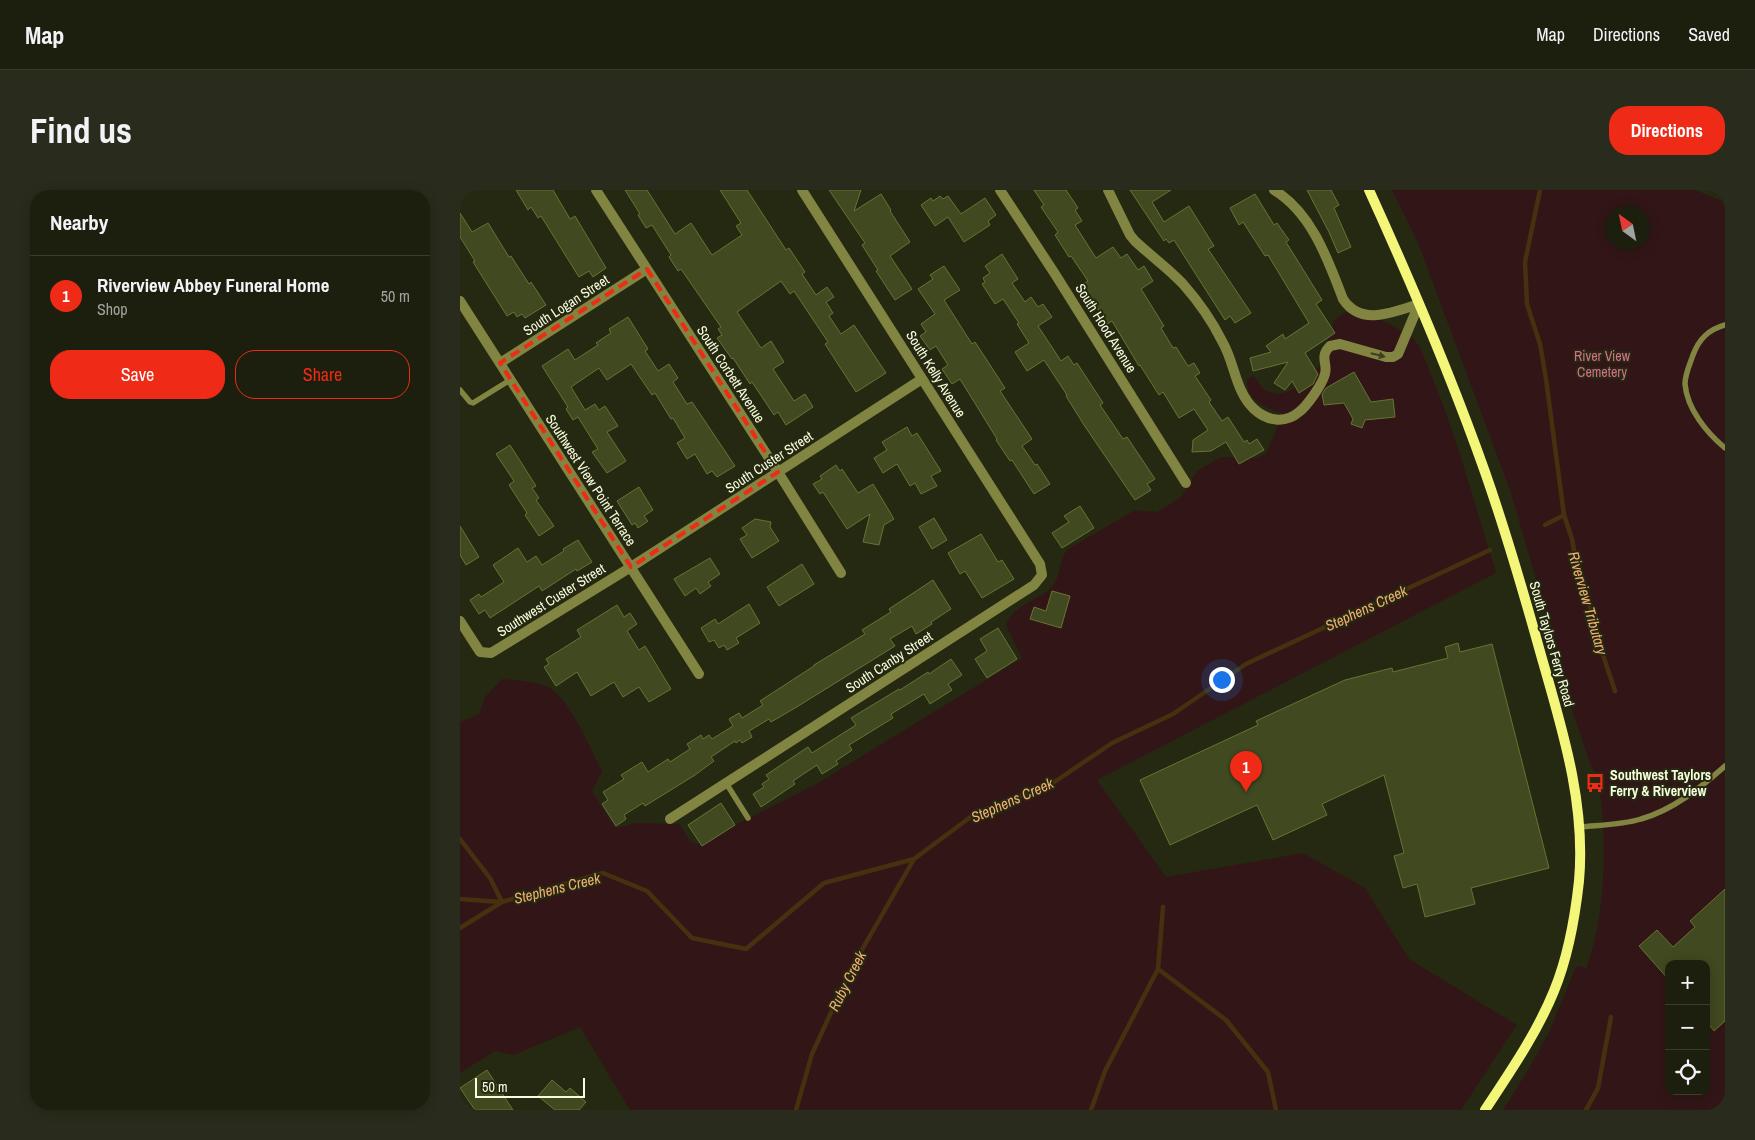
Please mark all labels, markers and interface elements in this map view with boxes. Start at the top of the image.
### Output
text: Map [25,19,64,51]
text: Map [1536,22,1565,47]
text: Directions [1593,22,1660,47]
text: Saved [1688,22,1730,47]
button: Directions [1609,106,1725,155]
text: Find us [30,107,132,154]
north arrow [1605,205,1650,250]
text: Nearby [50,208,108,237]
street label: South Logan Street [520,271,612,339]
text: Riverview Abbey Funeral Home [97,272,329,298]
street label: South Hood Avenue [1071,280,1141,376]
text: 1 [62,285,70,307]
text: 50 m [381,285,410,307]
text: Shop [97,298,128,320]
street label: South Corbett Avenue [693,322,769,426]
street label: South Kelly Avenue [902,327,970,421]
park label: River View Cemetery [1574,347,1631,381]
button: Save [50,350,225,399]
button: Share [235,350,410,399]
one-way arrow [1370,351,1385,359]
street label: Southwest View Point Terrace [542,411,640,549]
street label: South Custer Street [722,427,816,497]
water label: Riverview Tributary [1563,549,1613,658]
street label: Southwest Custer Street [493,559,609,641]
water label: Stephens Creek [1322,579,1411,636]
street label: South Taylors Ferry Road [1525,579,1579,709]
street label: South Canby Street [842,627,936,697]
your location [1209,667,1235,693]
pin: 1 [1230,751,1262,792]
place label: Southwest Taylors Ferry & Riverview [1610,766,1711,800]
water label: Stephens Creek [967,772,1057,828]
bus stop icon: Southwest Taylors Ferry & Riverview [1584,772,1606,794]
water label: Stephens Creek [512,867,603,909]
water label: Ruby Creek [823,947,871,1015]
map controls [1665,960,1710,1095]
button: + [1665,960,1710,1005]
button: − [1665,1005,1710,1050]
button: locate [1665,1050,1710,1095]
scale bar [475,1075,585,1098]
text: 50 m [482,1078,508,1096]

